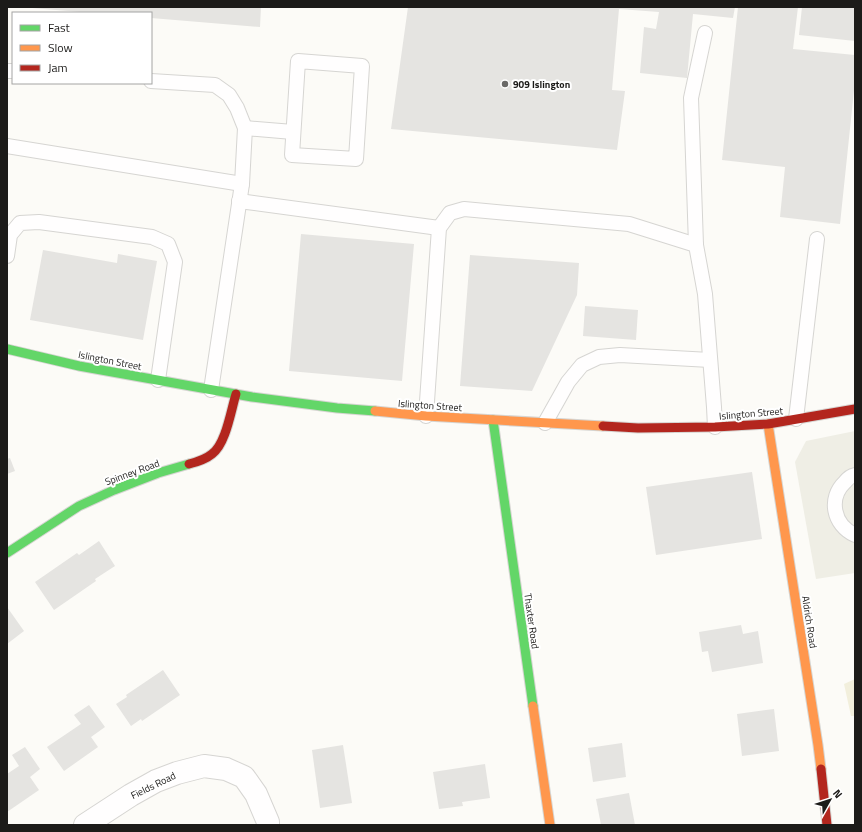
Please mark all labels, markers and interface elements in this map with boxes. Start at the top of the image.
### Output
legend [12,12,152,84]
text: Fast [48,18,71,37]
text: Slow [48,38,73,57]
text: Jam [48,58,68,77]
place label: 909 Islington [513,77,570,92]
marker: 909 Islington [500,79,510,89]
street label: Islington Street [77,347,143,374]
street label: Islington Street [397,396,463,415]
street label: Islington Street [718,403,784,424]
street label: Spinney Road [103,456,162,489]
street label: Thaxter Road [520,592,543,650]
street label: Aldrich Road [798,595,821,649]
street label: Fields Road [128,768,178,803]
north arrow [810,780,850,820]
text: N [829,786,846,802]

